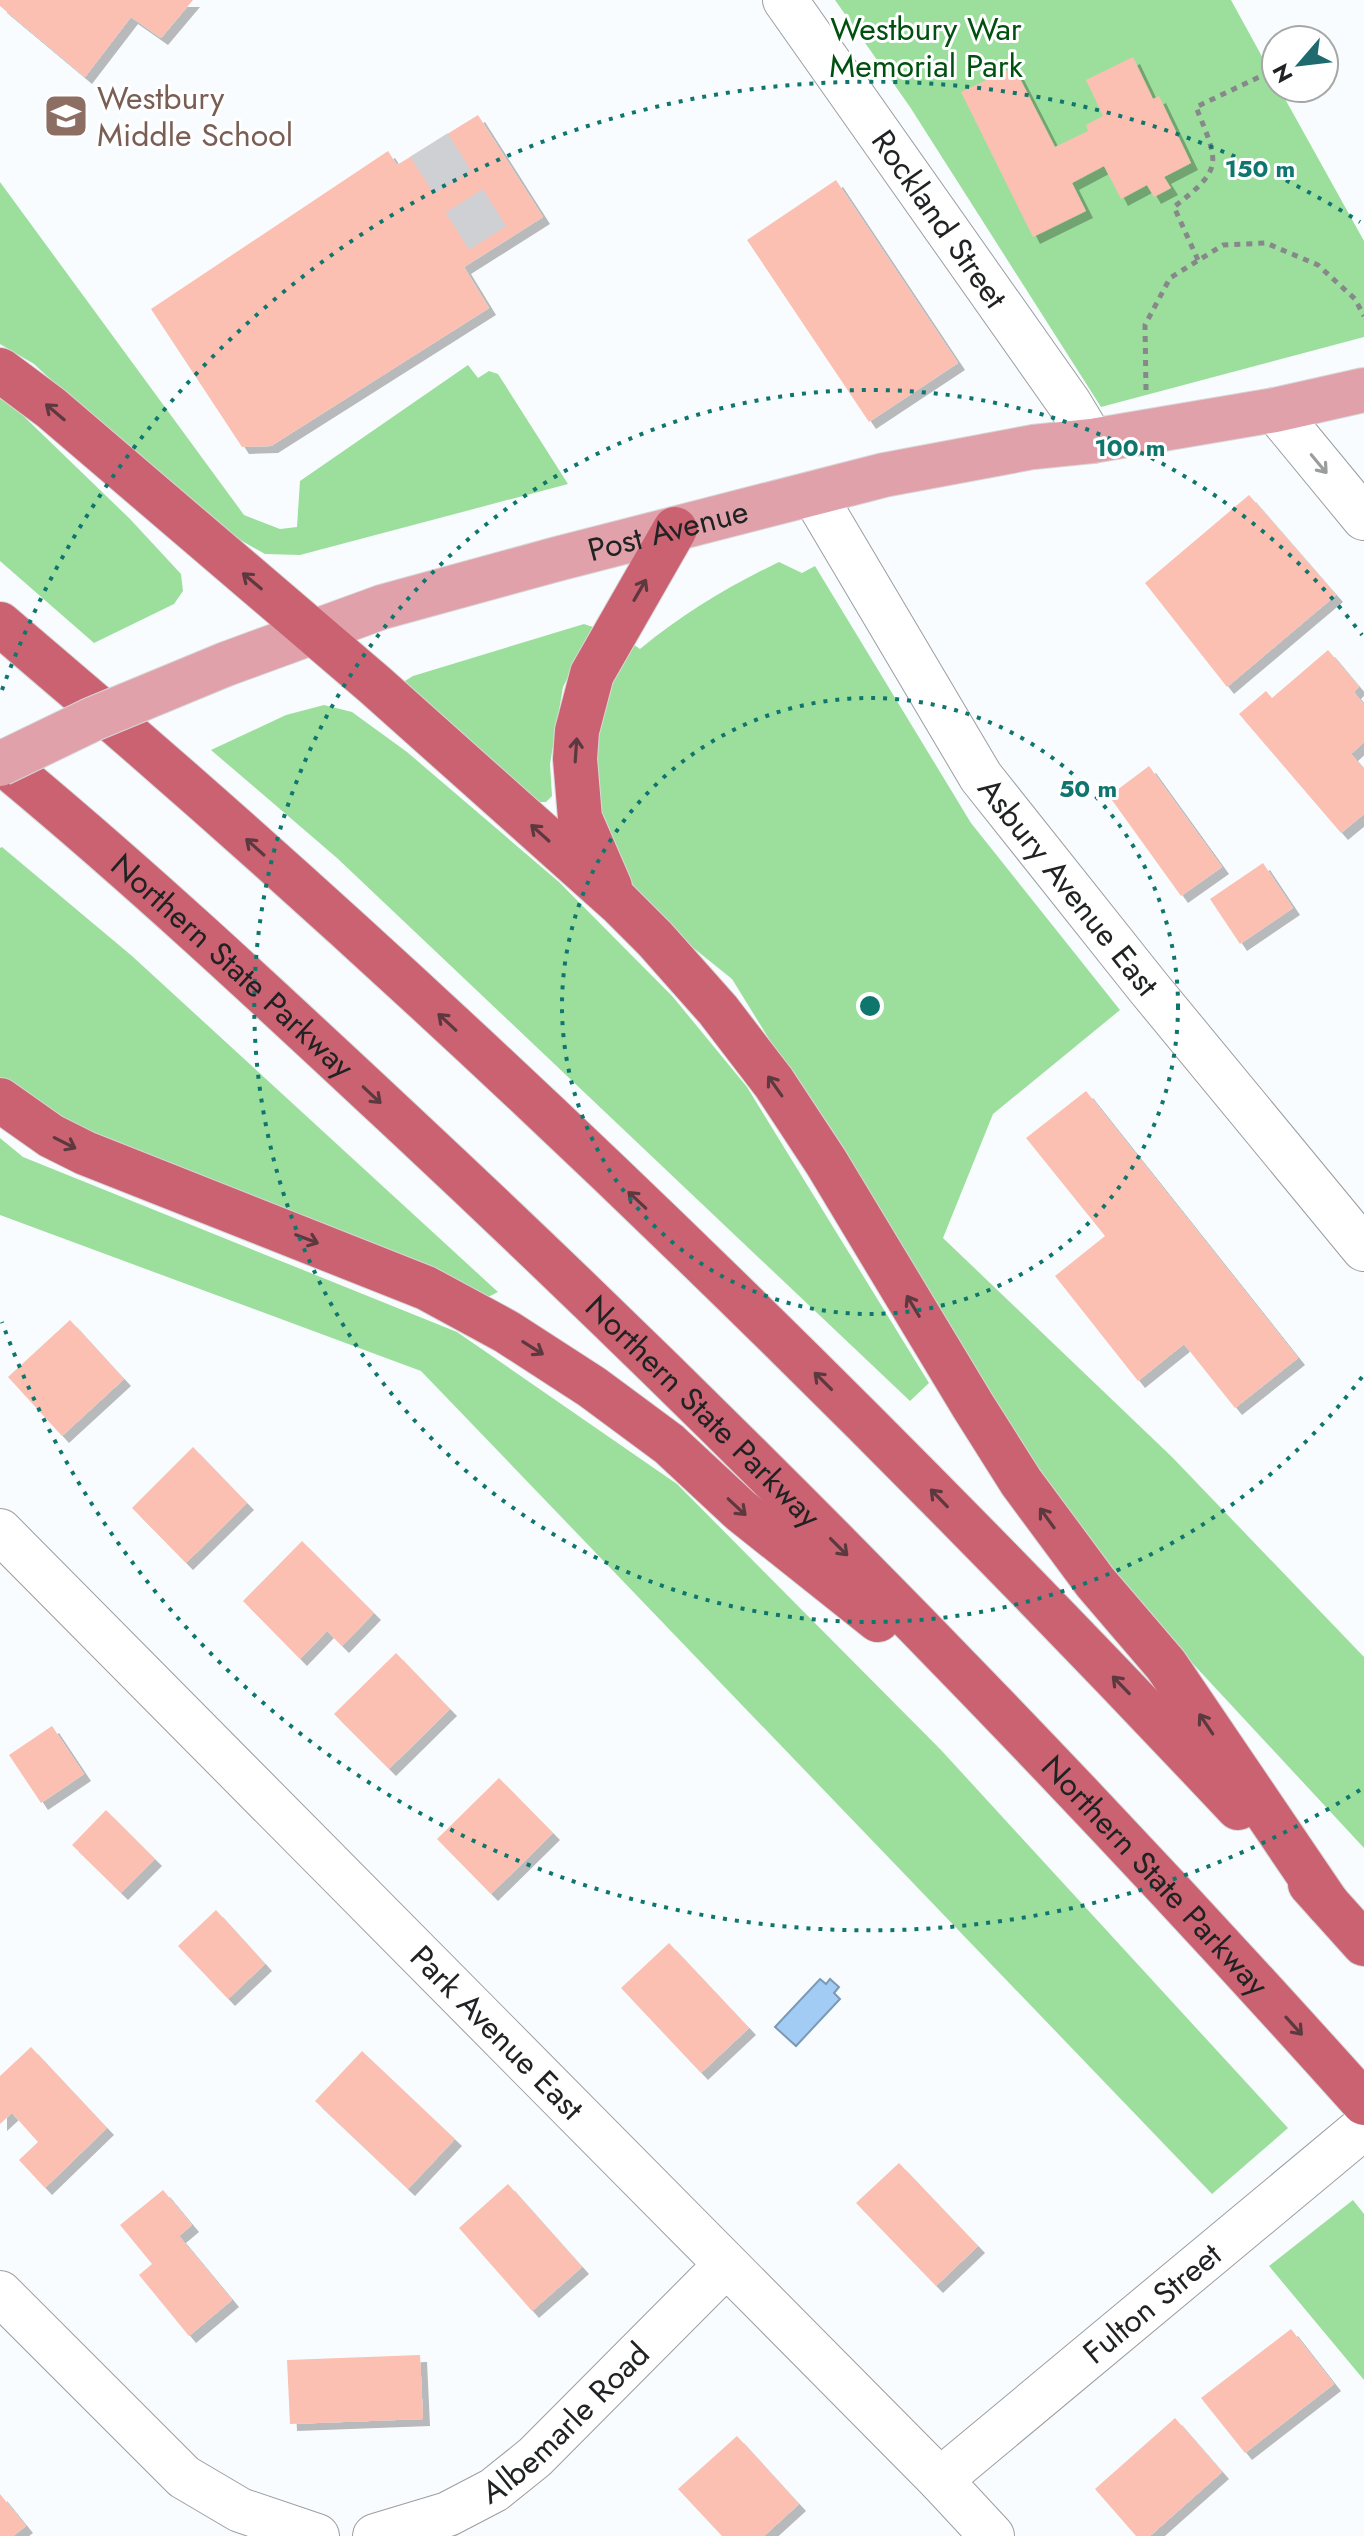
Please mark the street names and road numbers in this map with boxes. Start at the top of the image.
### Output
street label: Rockland Street [860,121,1018,318]
street label: Post Avenue [583,488,753,573]
street label: Asbury Avenue East [967,768,1170,1006]
street label: Northern State Parkway [101,843,365,1090]
street label: Northern State Parkway [575,1285,832,1539]
street label: Northern State Parkway [1031,1745,1280,2007]
street label: Park Avenue East [400,1935,594,2131]
street label: Fulton Street [1073,2232,1231,2375]
street label: Albemarle Road [474,2332,660,2515]

